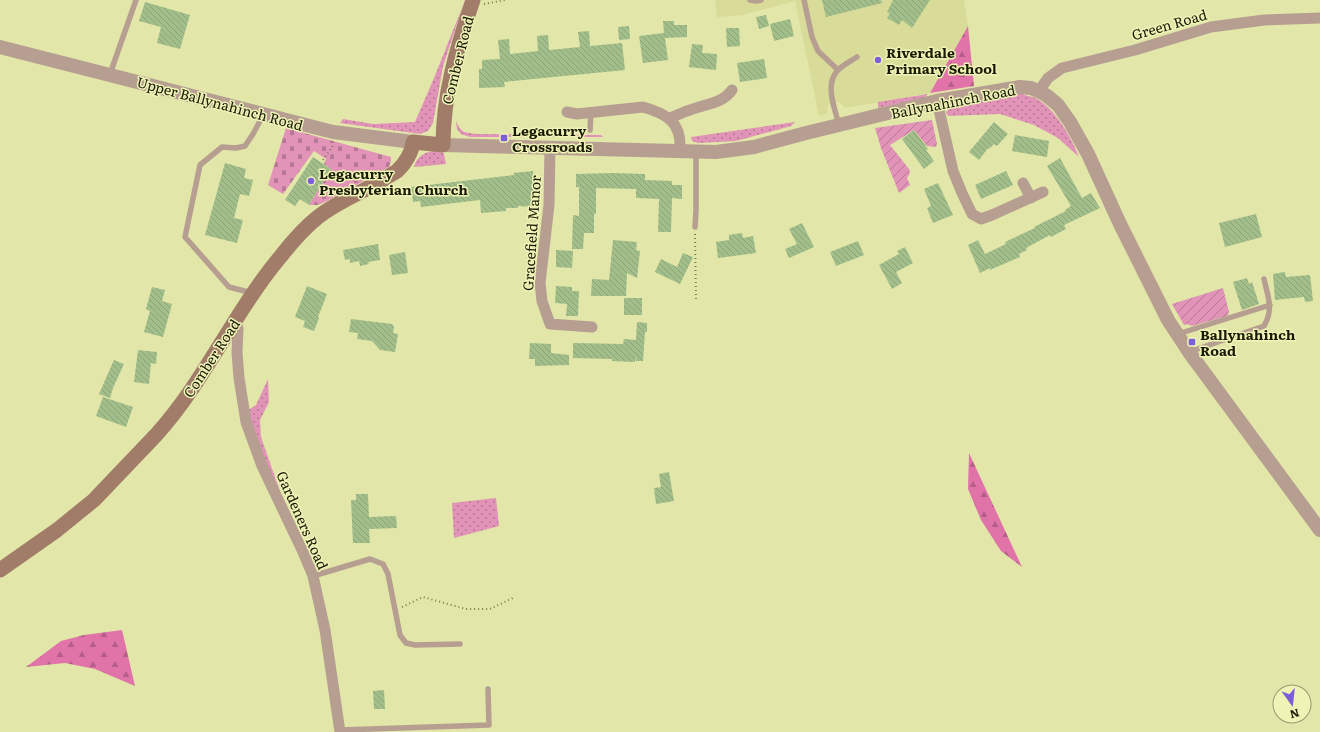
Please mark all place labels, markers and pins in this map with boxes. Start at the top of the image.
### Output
place label: Riverdale Primary School [886,42,997,78]
marker: Riverdale Primary School [873,55,883,65]
place label: Legacurry Crossroads [512,120,592,156]
marker: Legacurry Crossroads [499,133,509,143]
place label: Legacurry Presbyterian Church [319,163,468,199]
marker: Legacurry Presbyterian Church [306,176,316,186]
place label: Ballynahinch Road [1200,324,1296,360]
marker: Ballynahinch Road [1187,337,1197,347]

